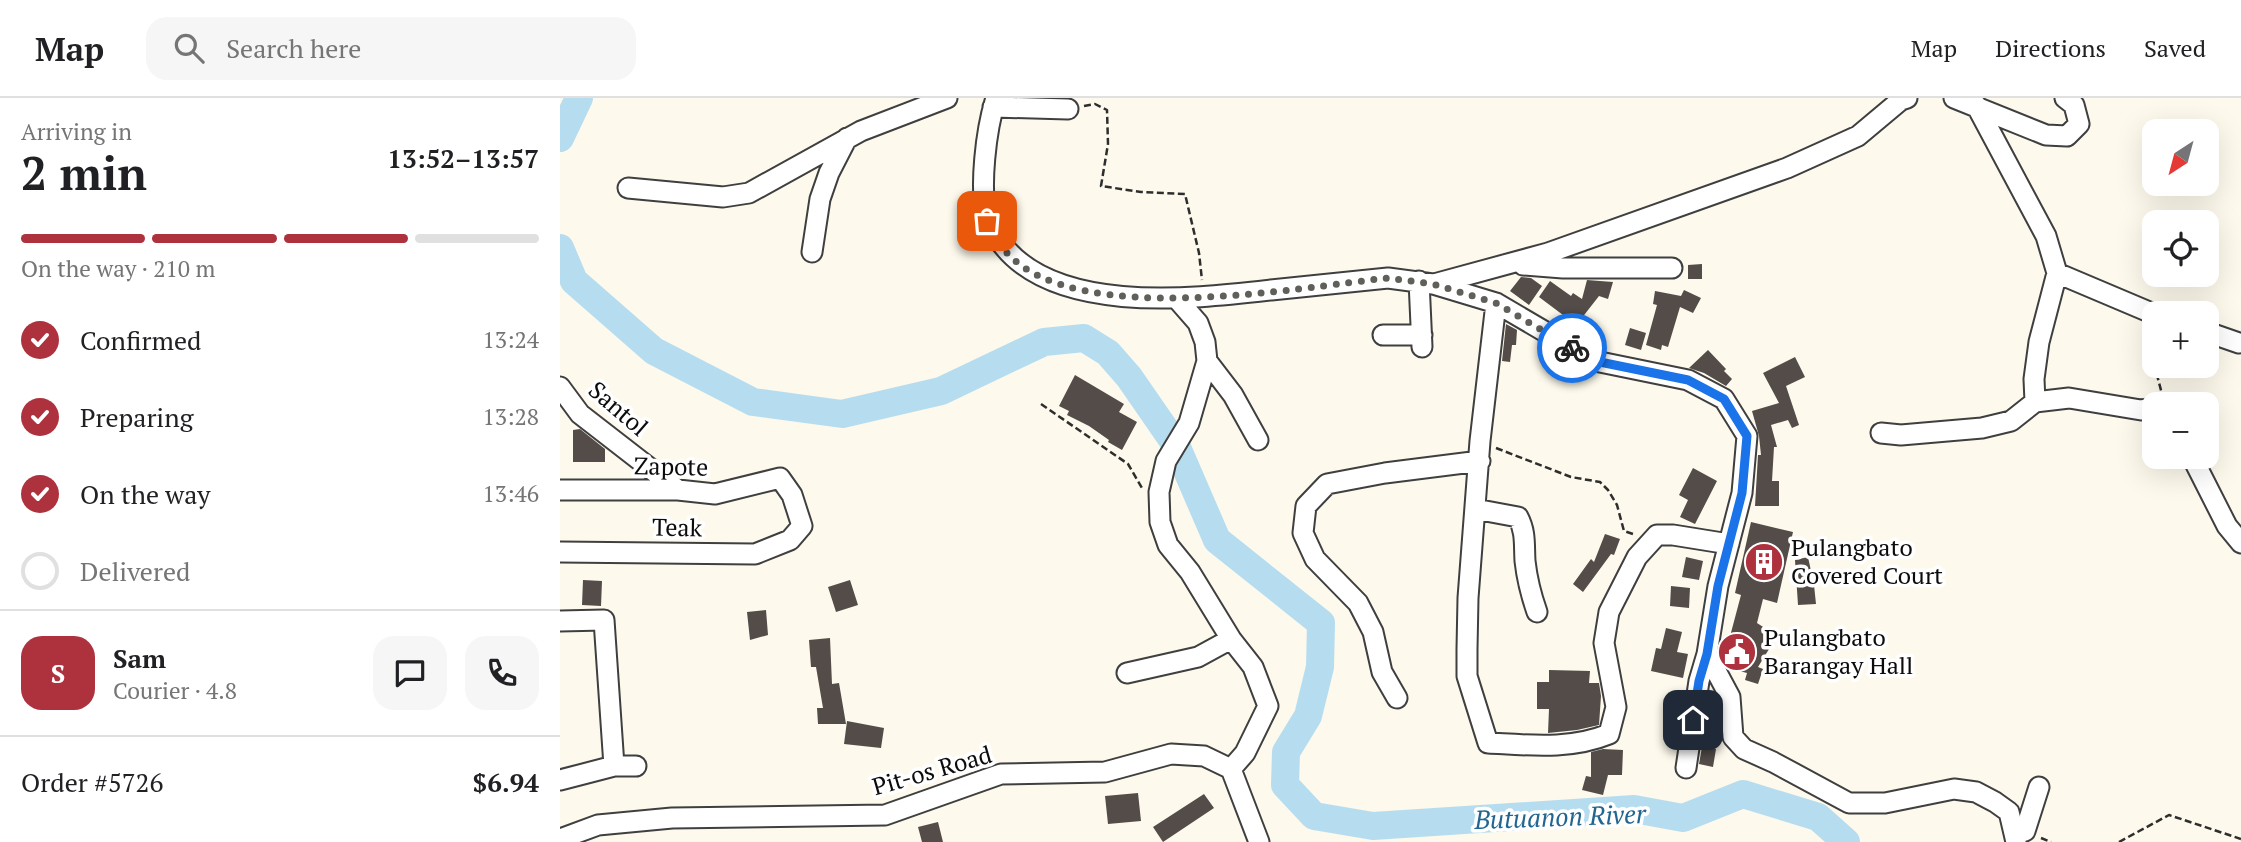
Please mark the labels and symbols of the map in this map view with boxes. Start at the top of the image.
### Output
north arrow [2142,119,2219,196]
pin [957,191,1017,251]
courier [1537,313,1607,383]
street label: Santol [582,374,655,443]
street label: Zapote [634,449,708,483]
street label: Teak [652,511,703,543]
place label: Pulangbato Covered Court [1791,531,1943,591]
building icon: Pulangbato Covered Court [1743,541,1785,583]
place label: Pulangbato Barangay Hall [1764,621,1913,681]
public building icon: Pulangbato Barangay Hall [1716,631,1758,673]
pin [1663,690,1723,750]
street label: Pit-os Road [868,738,995,802]
water label: Butuanon River [1473,796,1647,836]

